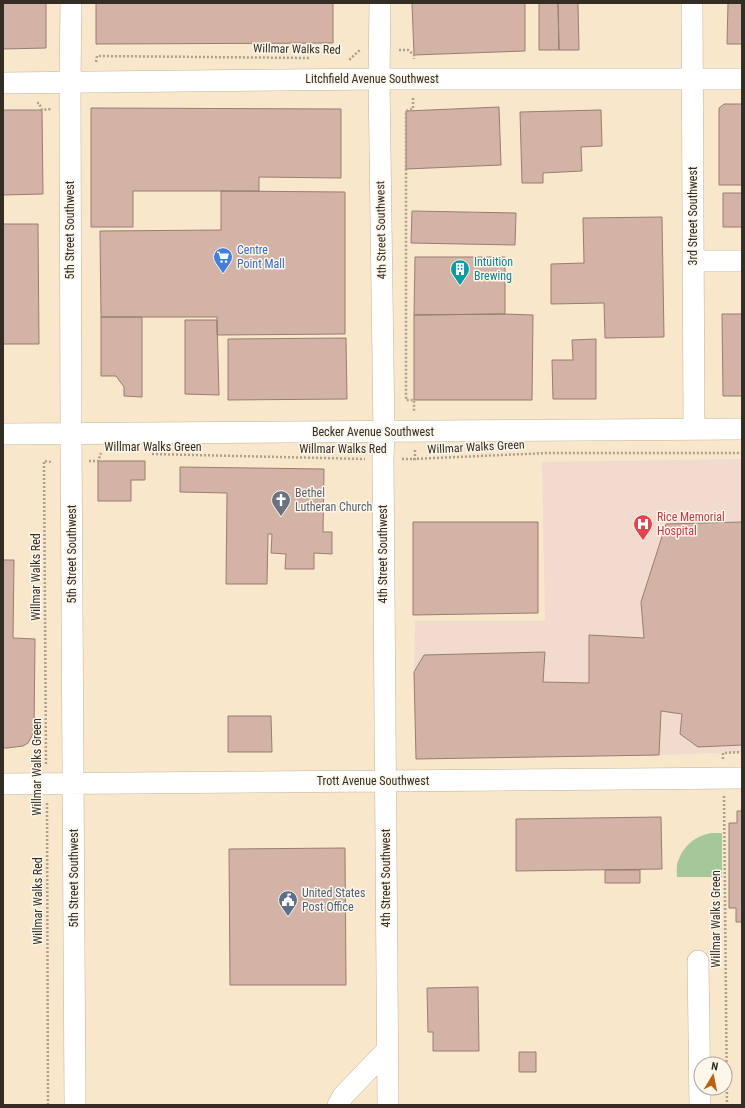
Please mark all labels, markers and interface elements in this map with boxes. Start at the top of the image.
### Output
street label: Willmar Walks Red [253,41,341,57]
street label: Litchfield Avenue Southwest [305,72,439,86]
street label: 3rd Street Southwest [686,166,700,265]
street label: 5th Street Southwest [63,180,77,279]
street label: 4th Street Southwest [373,180,389,279]
place label: Centre Point Mall [237,243,285,271]
supermarket icon: Centre Point Mall [212,246,234,274]
place label: Intuition Brewing [474,255,513,283]
building icon: Intuition Brewing [449,258,471,286]
street label: Becker Avenue Southwest [312,425,435,439]
street label: Willmar Walks Green [427,437,525,457]
street label: Willmar Walks Green [104,440,202,454]
street label: Willmar Walks Red [299,442,387,456]
place label: Bethel Lutheran Church [295,486,372,514]
church icon: Bethel Lutheran Church [270,489,292,517]
street label: 5th Street Southwest [65,504,79,603]
street label: 4th Street Southwest [376,504,390,603]
place label: Rice Memorial Hospital [657,510,725,538]
hospital icon: Rice Memorial Hospital [632,513,654,541]
street label: Willmar Walks Red [29,533,43,621]
street label: Willmar Walks Green [30,718,44,816]
street label: Trott Avenue Southwest [317,774,430,788]
street label: 5th Street Southwest [67,828,81,927]
street label: 4th Street Southwest [379,828,393,927]
street label: Willmar Walks Red [31,857,45,945]
street label: Willmar Walks Green [709,870,723,968]
place label: United States Post Office [302,886,365,914]
public building icon: United States Post Office [277,889,299,917]
north arrow [693,1056,733,1096]
text: N [710,1060,719,1074]

